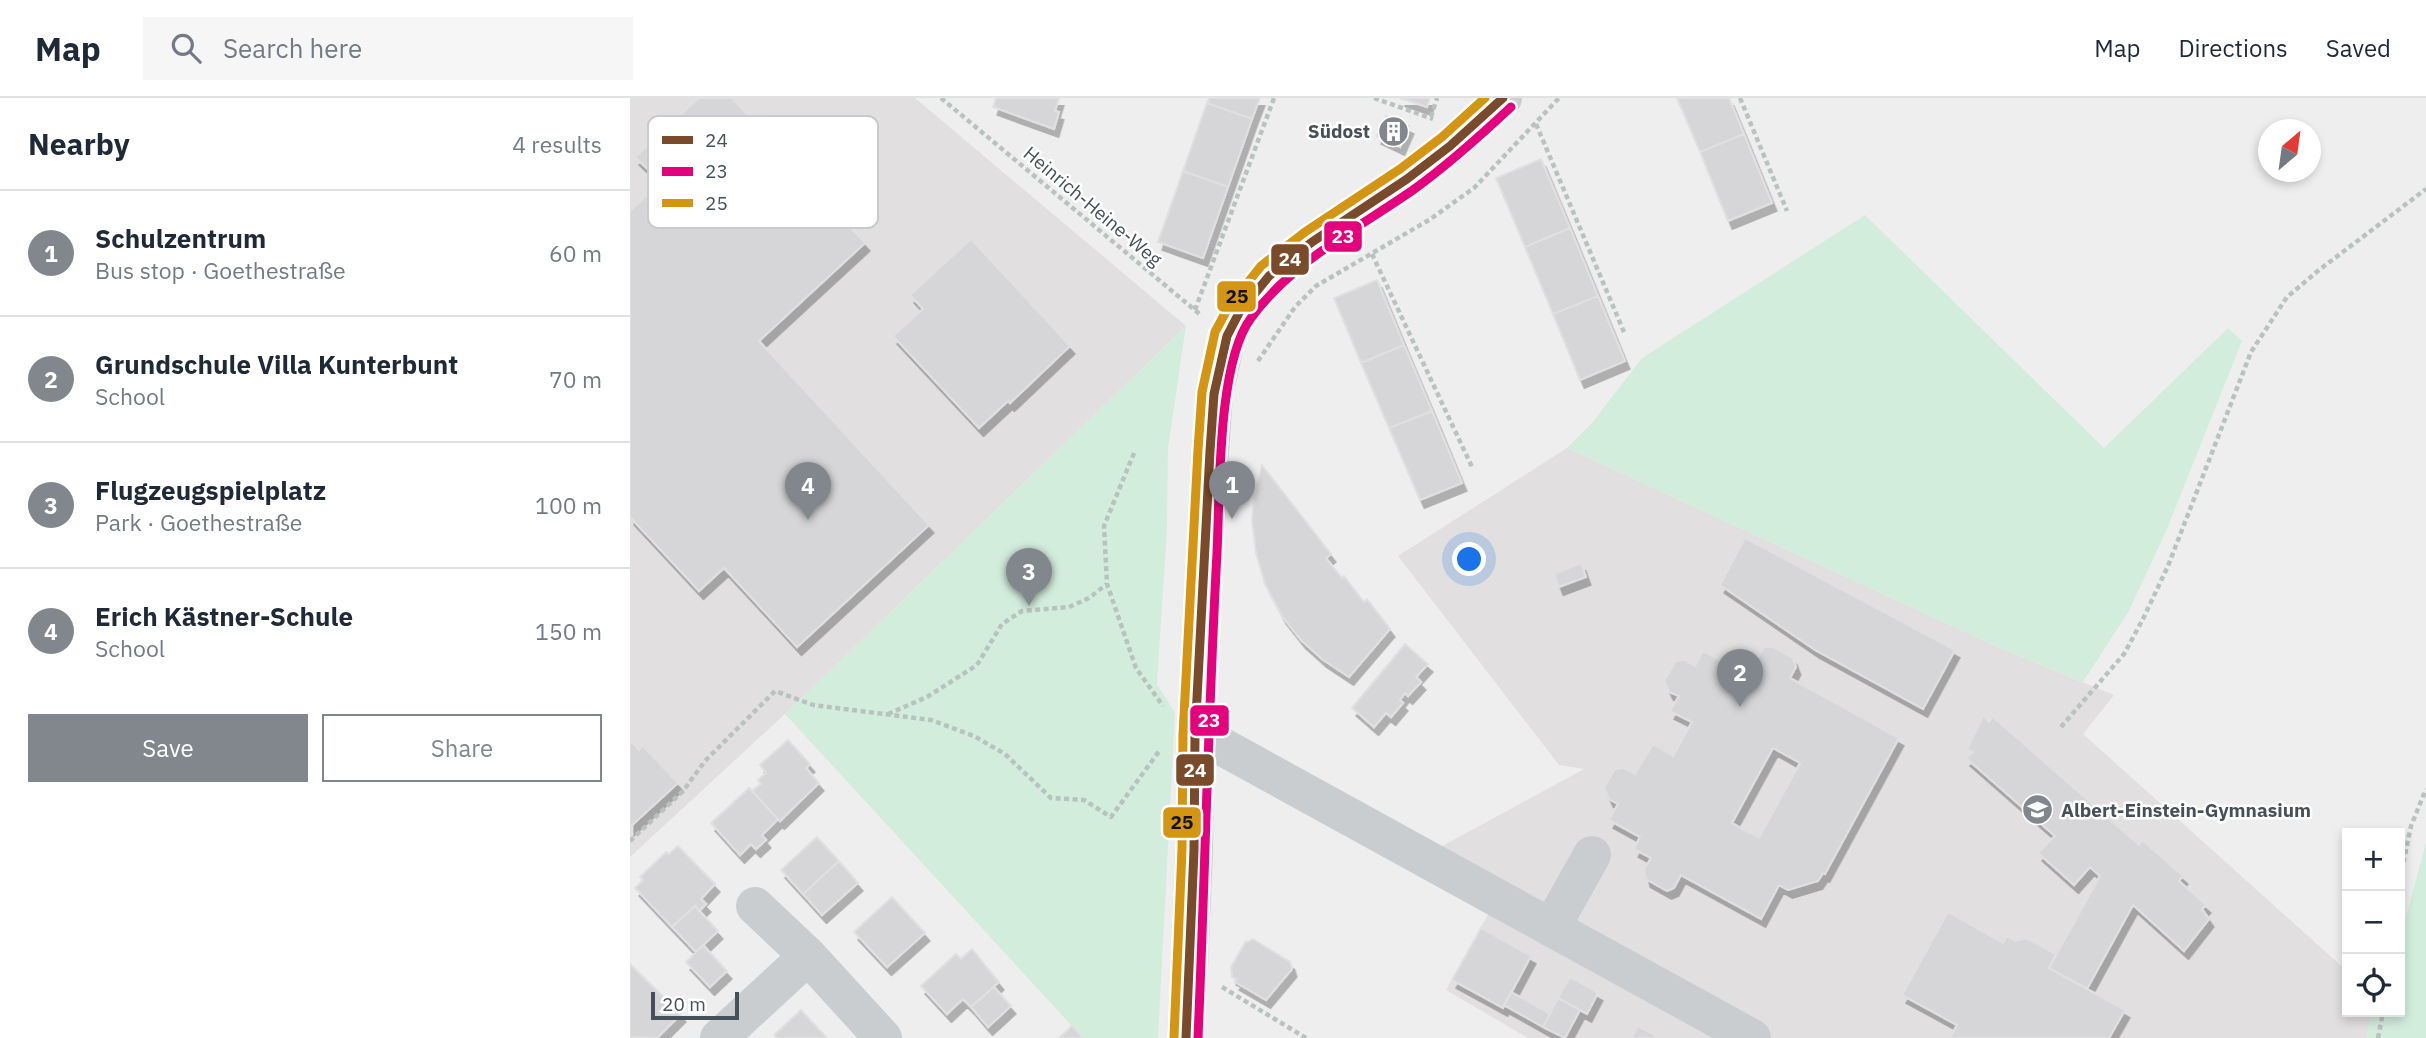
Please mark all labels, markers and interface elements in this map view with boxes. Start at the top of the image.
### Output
search box [143,17,633,80]
text: Map [35,27,101,70]
icon: search [167,29,205,67]
text: Search here [223,31,362,65]
text: Map [2094,32,2140,64]
text: Directions [2178,32,2288,64]
text: Saved [2326,32,2391,64]
building icon: Südost [1376,114,1410,148]
legend [648,116,878,228]
place label: Südost [1308,119,1370,143]
north arrow [2258,119,2321,182]
text: Nearby [28,124,130,163]
text: 24 [705,128,728,152]
text: 4 results [512,129,602,159]
street label: Heinrich-Heine-Weg [1019,141,1167,271]
text: 23 [705,159,728,183]
text: 25 [705,191,728,215]
line badge: 23 [1323,220,1363,253]
text: Schulzentrum [95,221,266,255]
text: 23 [1332,224,1354,248]
text: 1 [44,238,58,268]
text: 60 m [549,238,602,268]
line badge: 24 [1270,243,1310,276]
text: 24 [1279,247,1301,271]
text: Bus stop · Goethestraße [95,255,346,285]
line badge: 25 [1216,280,1257,313]
text: 25 [1226,284,1248,308]
text: Grundschule Villa Kunterbunt [95,347,458,381]
text: 2 [44,364,58,394]
text: 70 m [549,364,602,394]
text: School [95,381,165,411]
pin: 1 [1209,461,1255,519]
pin: 4 [785,462,831,520]
text: Flugzeugspielplatz [95,473,326,507]
text: 3 [44,490,58,520]
text: 100 m [535,490,602,520]
text: Park · Goethestraße [95,507,302,537]
your location [1452,542,1486,576]
pin: 3 [1006,548,1052,606]
text: Erich Kästner-Schule [95,599,353,633]
text: 4 [44,616,58,646]
text: 150 m [535,616,602,646]
text: School [95,633,165,663]
pin: 2 [1717,649,1763,707]
line badge: 23 [1189,704,1230,737]
text: 23 [1198,708,1220,732]
button: Save [28,714,308,782]
button: Share [322,714,602,782]
line badge: 24 [1175,753,1215,787]
text: 24 [1184,758,1206,782]
school or university icon: Albert-Einstein-Gymnasium [2021,793,2055,827]
place label: Albert-Einstein-Gymnasium [2061,798,2311,822]
line badge: 25 [1162,806,1202,839]
text: 25 [1171,810,1193,834]
map controls [2342,828,2405,1017]
button: + [2342,828,2405,891]
button: − [2342,891,2405,954]
button: locate [2342,954,2405,1017]
scale bar [651,989,738,1021]
text: 20 m [662,992,706,1016]

